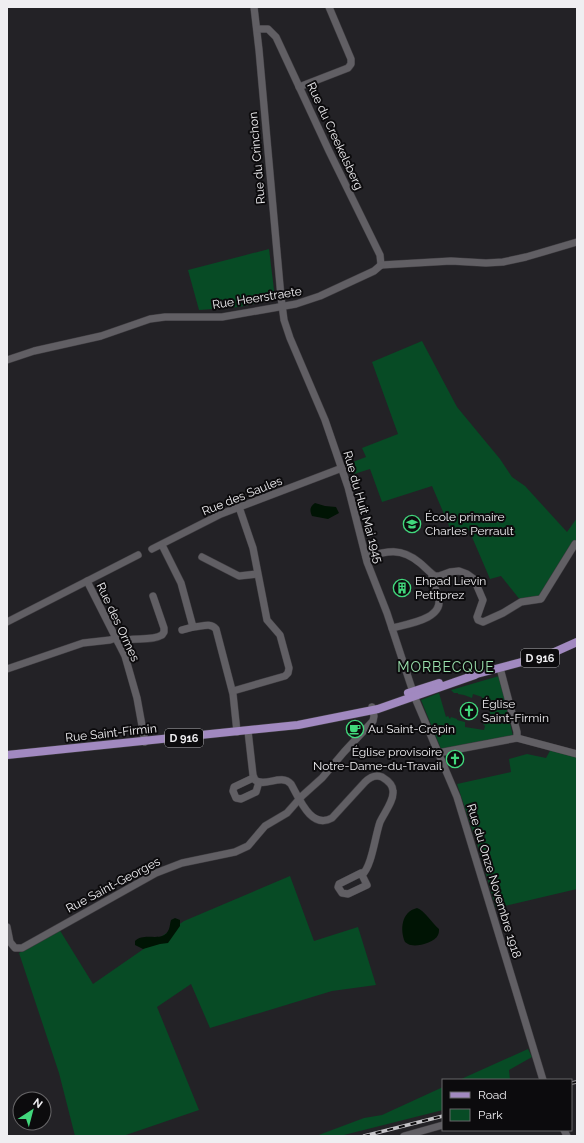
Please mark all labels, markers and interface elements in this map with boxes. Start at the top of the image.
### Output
street label: Rue du Creekelsberg [304,80,366,192]
street label: Rue du Crinchon [246,111,268,205]
street label: Rue Heerstraete [211,284,303,312]
street label: Rue du Huit Mai 1945 [340,449,386,565]
street label: Rue des Saules [200,473,284,518]
place label: École primaire Charles Perrault [425,510,514,538]
school or university icon: École primaire Charles Perrault [402,514,422,534]
place label: Ehpad Lievin Petitprez [415,574,486,602]
building icon: Ehpad Lievin Petitprez [392,578,412,598]
street label: Rue des Ormes [94,580,142,664]
road number: D 916 [521,649,559,667]
district label: MORBECQUE [397,659,495,675]
place label: Église Saint-Firmin [482,697,549,725]
church icon: Église Saint-Firmin [459,701,479,721]
cafe icon: Au Saint-Crépin [345,719,365,739]
street label: Rue Saint-Firmin [65,721,157,745]
place label: Au Saint-Crépin [368,722,455,736]
road number: D 916 [165,729,203,747]
place label: Église provisoire Notre-Dame-du-Travail [313,745,443,773]
church icon: Église provisoire Notre-Dame-du-Travail [445,749,465,769]
street label: Rue du Onze Novembre 1918 [464,802,524,960]
street label: Rue Saint-Georges [64,854,163,916]
legend [442,1079,572,1131]
text: Road [478,1088,507,1102]
north arrow [12,1091,52,1131]
text: N [30,1096,45,1111]
text: Park [478,1108,503,1122]

